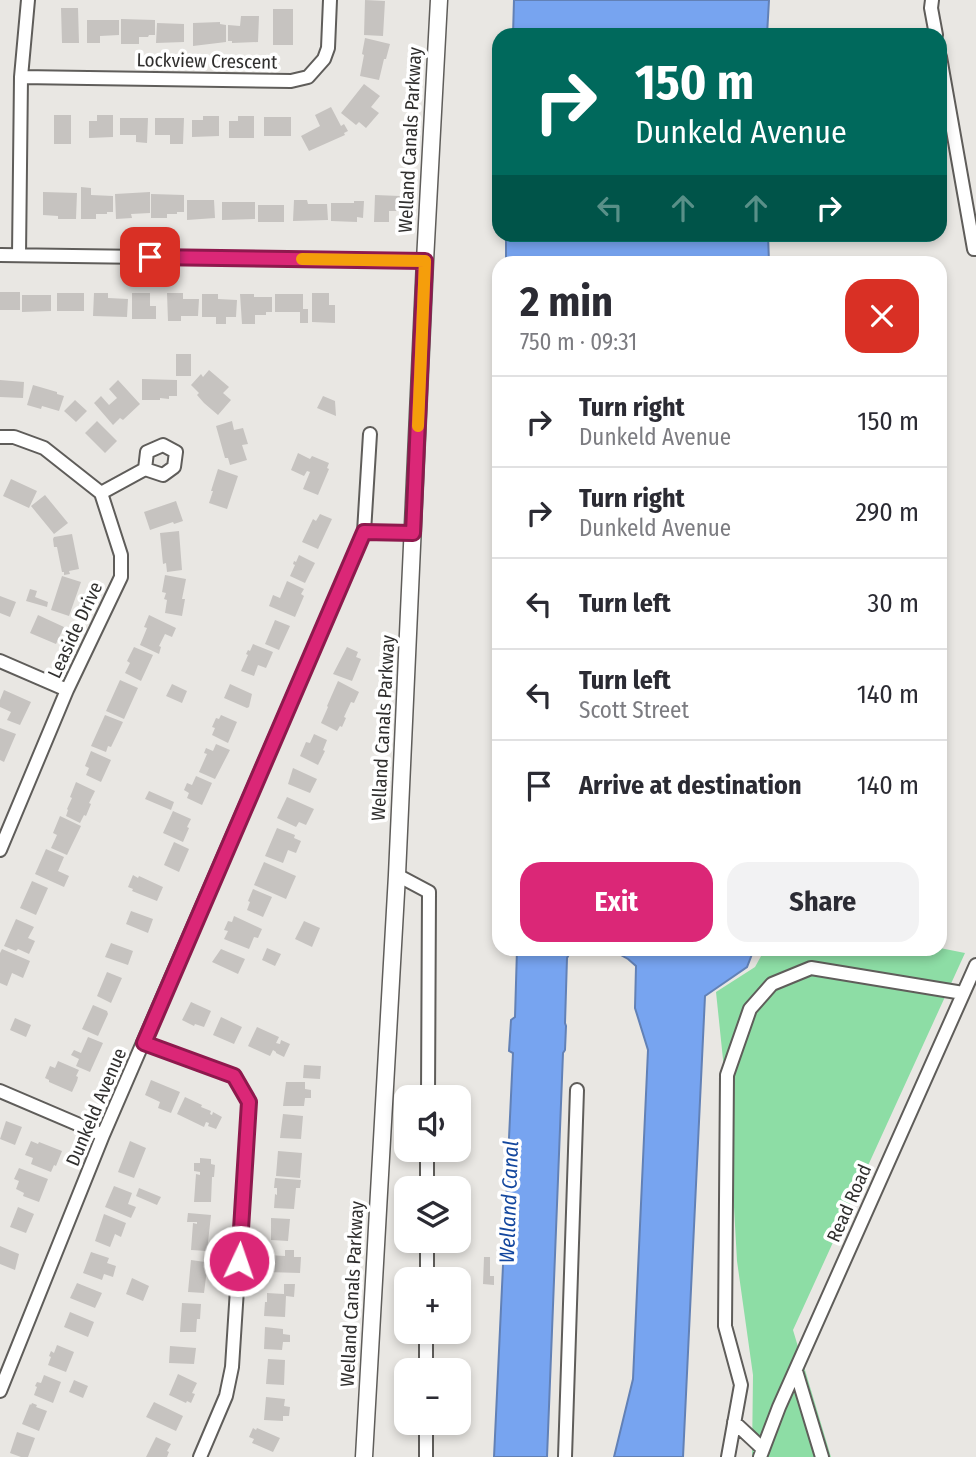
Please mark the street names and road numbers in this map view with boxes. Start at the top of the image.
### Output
street label: Welland Canals Parkway [394,46,426,234]
street label: Lockview Crescent [136,48,278,74]
street label: Leaside Drive [43,578,107,682]
street label: Welland Canals Parkway [367,634,399,822]
street label: Dunkeld Avenue [61,1045,131,1169]
street label: Read Road [822,1161,876,1245]
street label: Welland Canals Parkway [336,1200,368,1388]

